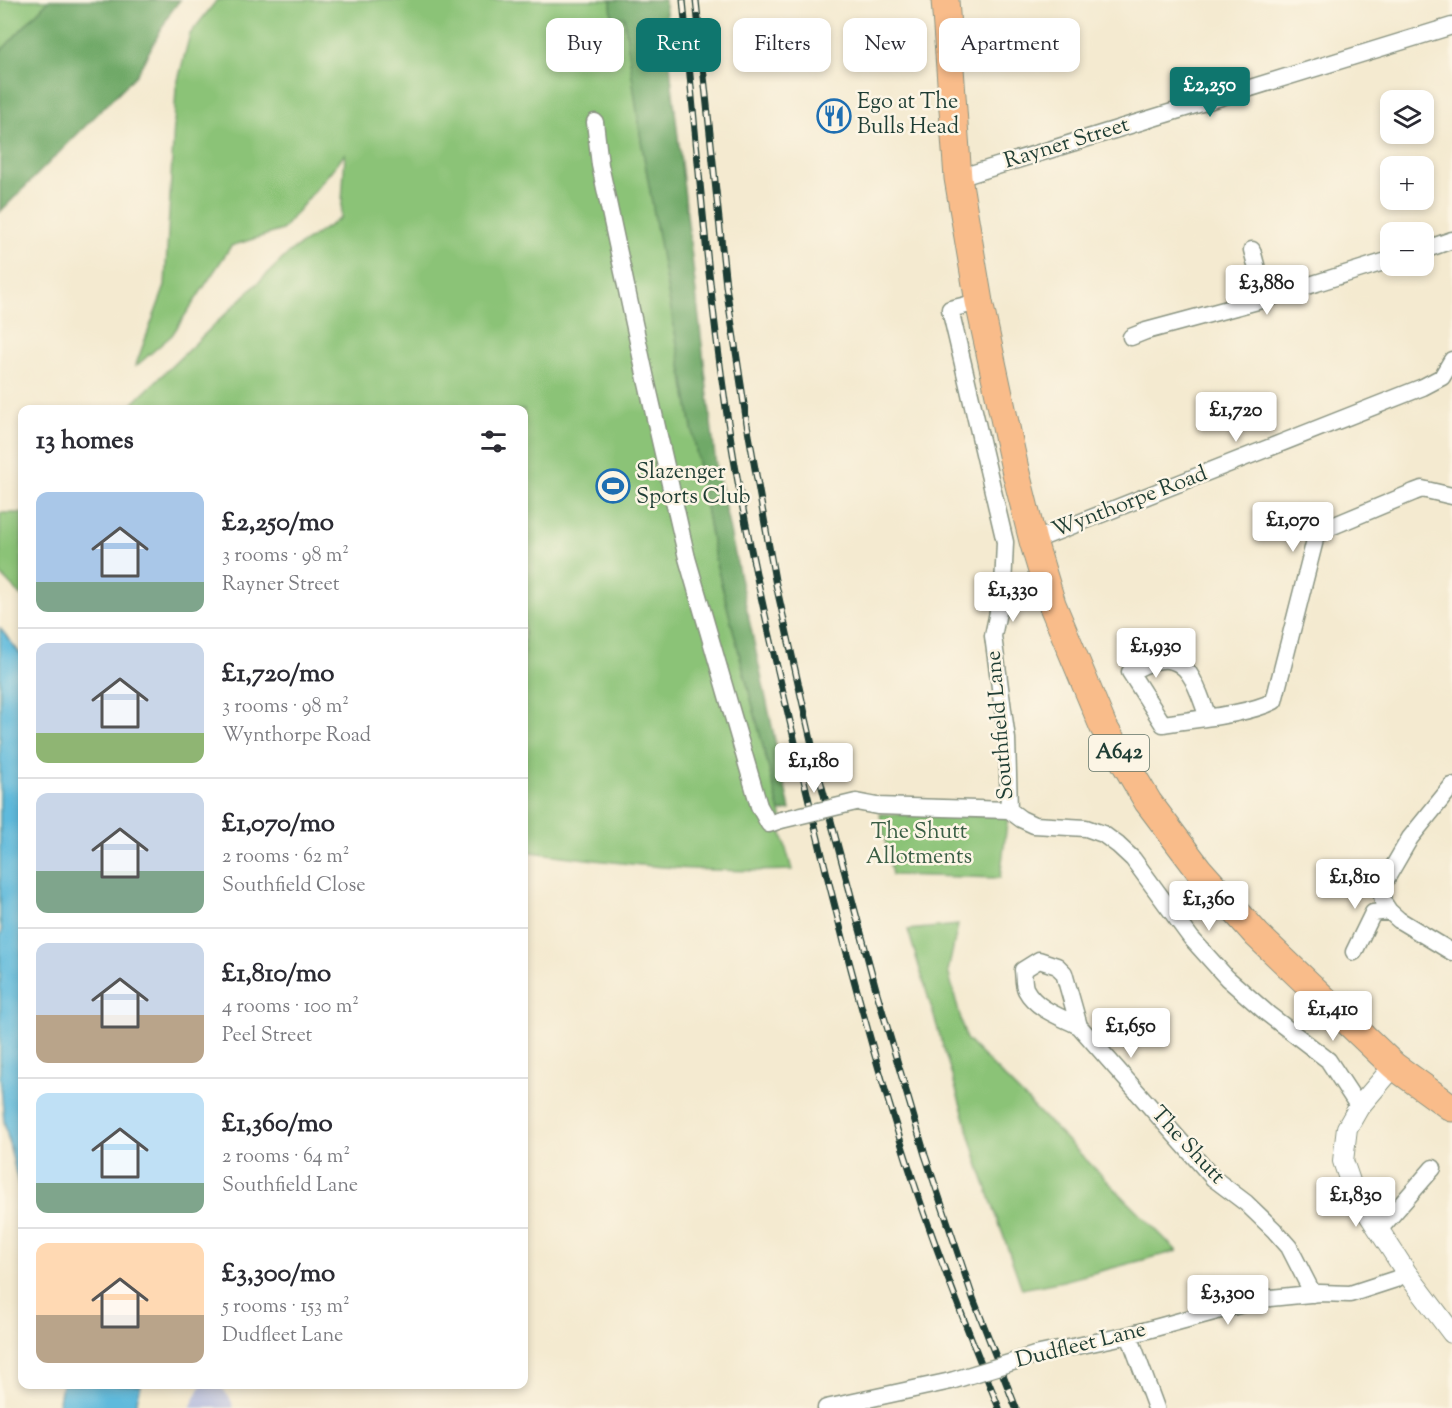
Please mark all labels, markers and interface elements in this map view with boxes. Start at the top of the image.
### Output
chip: Buy [546,18,624,72]
chip: Rent [636,18,721,72]
chip: Filters [733,18,831,72]
chip: New [843,18,927,72]
chip: Apartment [939,18,1080,72]
pin: £2,250 [1161,67,1259,118]
text: £2,250 [1184,72,1236,101]
place label: Ego at The Bulls Head [857,87,959,144]
map controls [1380,90,1434,276]
button: layers [1380,90,1434,144]
restaurant icon: Ego at The Bulls Head [816,98,852,134]
street label: Rayner Street [1000,110,1134,178]
button: + [1380,156,1434,210]
button: − [1380,222,1434,276]
pin: £3,880 [1218,265,1316,316]
text: £3,880 [1240,270,1294,299]
pin: £1,720 [1187,392,1285,443]
text: £1,720 [1210,397,1262,426]
text: 13 homes [36,423,134,460]
icon: filters [477,425,510,458]
place label: Slazenger Sports Club [636,457,751,514]
street label: Wynthorpe Road [1048,459,1212,547]
sports icon: Slazenger Sports Club [595,468,631,504]
pin: £1,070 [1244,502,1342,553]
text: £2,250/mo [222,505,334,542]
text: £1,070 [1266,507,1320,536]
icon: home [84,516,156,588]
text: 3 rooms · 98 m² [222,542,349,571]
text: Rayner Street [222,571,340,600]
pin: £1,330 [964,572,1062,623]
text: £1,330 [988,577,1038,606]
pin: £1,930 [1107,628,1205,679]
text: £1,930 [1131,633,1181,662]
street label: Southfield Lane [979,649,1023,801]
text: £1,720/mo [222,656,334,693]
icon: home [84,667,156,739]
text: 3 rooms · 98 m² [222,693,349,722]
text: Wynthorpe Road [222,722,371,751]
road number: A642 [1089,735,1149,771]
pin: £1,180 [765,743,863,794]
text: £1,180 [789,748,839,777]
text: £1,070/mo [222,806,335,843]
icon: home [84,817,156,889]
park label: The Shutt Allotments [866,817,972,874]
text: 2 rooms · 62 m² [222,843,350,872]
pin: £1,810 [1306,859,1404,910]
text: £1,810 [1330,864,1380,893]
text: Southfield Close [222,872,366,901]
pin: £1,360 [1160,881,1258,932]
text: £1,360 [1183,886,1235,915]
text: £1,810/mo [222,956,331,993]
icon: home [84,967,156,1039]
pin: £1,410 [1284,991,1382,1042]
text: 4 rooms · 100 m² [222,993,359,1022]
text: £1,410 [1308,996,1358,1025]
pin: £1,650 [1082,1008,1180,1059]
text: £1,650 [1106,1013,1156,1042]
text: Peel Street [222,1022,312,1051]
street label: The Shutt [1142,1100,1232,1193]
text: £1,360/mo [222,1106,333,1143]
icon: home [84,1117,156,1189]
text: 2 rooms · 64 m² [222,1143,350,1172]
text: Southfield Lane [222,1172,358,1201]
pin: £1,830 [1307,1177,1405,1228]
text: £1,830 [1330,1182,1382,1211]
text: £3,300/mo [222,1256,335,1293]
icon: home [84,1267,156,1339]
pin: £3,300 [1179,1275,1277,1326]
text: £3,300 [1201,1280,1255,1309]
text: 5 rooms · 153 m² [222,1293,350,1322]
street label: Dudfleet Lane [1012,1314,1150,1378]
text: Dudfleet Lane [222,1322,343,1351]

